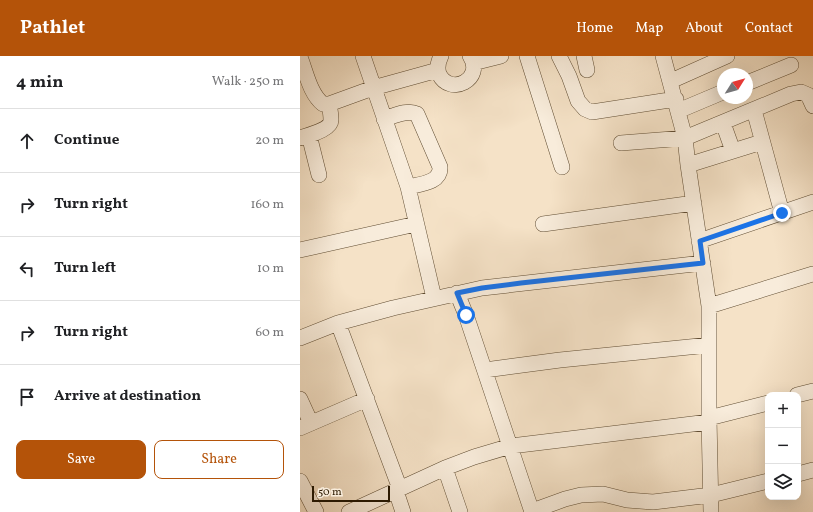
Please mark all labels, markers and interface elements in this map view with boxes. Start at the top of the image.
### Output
text: Pathlet [20,15,85,41]
text: Home [576,19,613,38]
text: Map [635,19,663,38]
text: About [685,19,723,38]
text: Contact [745,19,793,38]
north arrow [717,68,753,104]
text: 4 min [16,71,63,94]
text: Walk · 250 m [212,73,284,91]
icon: ahead [16,130,38,152]
text: Continue [54,130,119,151]
text: 20 m [255,132,284,150]
icon: right [16,194,38,216]
text: Turn right [54,194,128,215]
text: 160 m [250,196,284,214]
route end [773,204,791,222]
icon: left [16,258,38,280]
text: Turn left [54,258,116,279]
text: 10 m [257,260,284,278]
route start [457,306,475,324]
icon: right [16,322,38,344]
text: Turn right [54,322,128,343]
text: 60 m [256,324,284,342]
icon: arrive [16,386,38,408]
text: Arrive at destination [54,386,201,407]
map controls [765,392,801,500]
button: + [765,392,801,428]
button: − [765,428,801,464]
button: Save [16,440,146,479]
button: Share [154,440,284,479]
button: layers [765,464,801,500]
scale bar [312,484,390,503]
text: 50 m [318,485,342,500]

